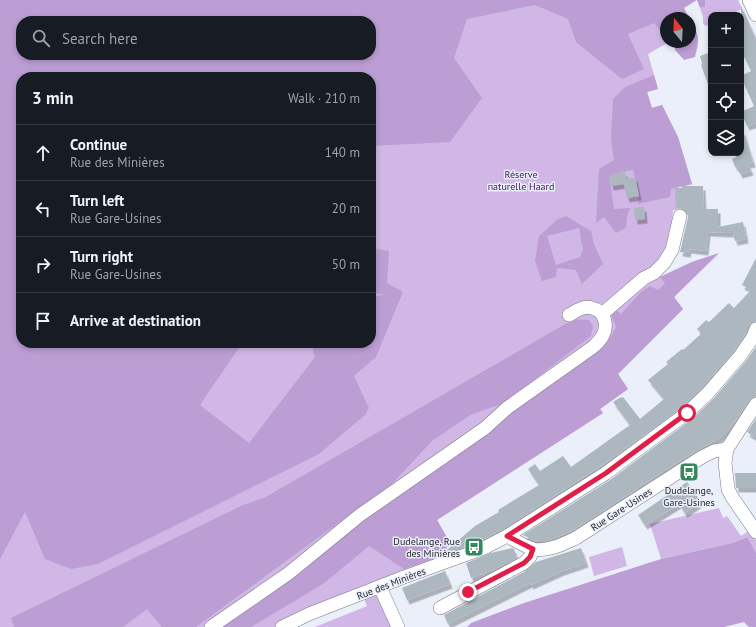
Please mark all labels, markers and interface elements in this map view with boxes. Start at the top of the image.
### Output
north arrow [660,12,696,48]
map controls [708,12,744,156]
button: + [708,12,744,48]
search box [16,16,376,60]
icon: search [30,27,52,49]
text: Search here [62,29,138,48]
button: − [708,48,744,84]
button: locate [708,84,744,120]
text: 3 min [32,87,73,109]
text: Walk · 210 m [288,90,360,107]
button: layers [708,120,744,156]
text: Continue [70,135,127,154]
icon: ahead [32,142,54,164]
text: 140 m [325,144,360,161]
text: Rue des Minières [70,154,165,171]
park label: Réserve naturelle Haard [488,168,554,193]
text: Turn left [70,191,124,210]
icon: left [32,198,54,220]
text: 20 m [332,200,360,217]
text: Rue Gare-Usines [70,210,161,227]
text: Turn right [70,247,133,266]
icon: right [32,254,54,276]
text: 50 m [332,256,360,273]
text: Rue Gare-Usines [70,266,161,283]
icon: arrive [32,310,54,332]
text: Arrive at destination [70,311,201,330]
route start [678,404,696,422]
bus stop icon: Dudelange, Gare-Usines [678,461,700,483]
place label: Dudelange, Gare-Usines [663,484,715,509]
street label: Rue Gare-Usines [588,485,654,534]
place label: Dudelange, Rue des Minières [393,535,460,560]
bus stop icon: Dudelange, Rue des Minières [463,536,485,558]
street label: Rue des Minières [355,564,428,603]
route end [459,583,477,601]

